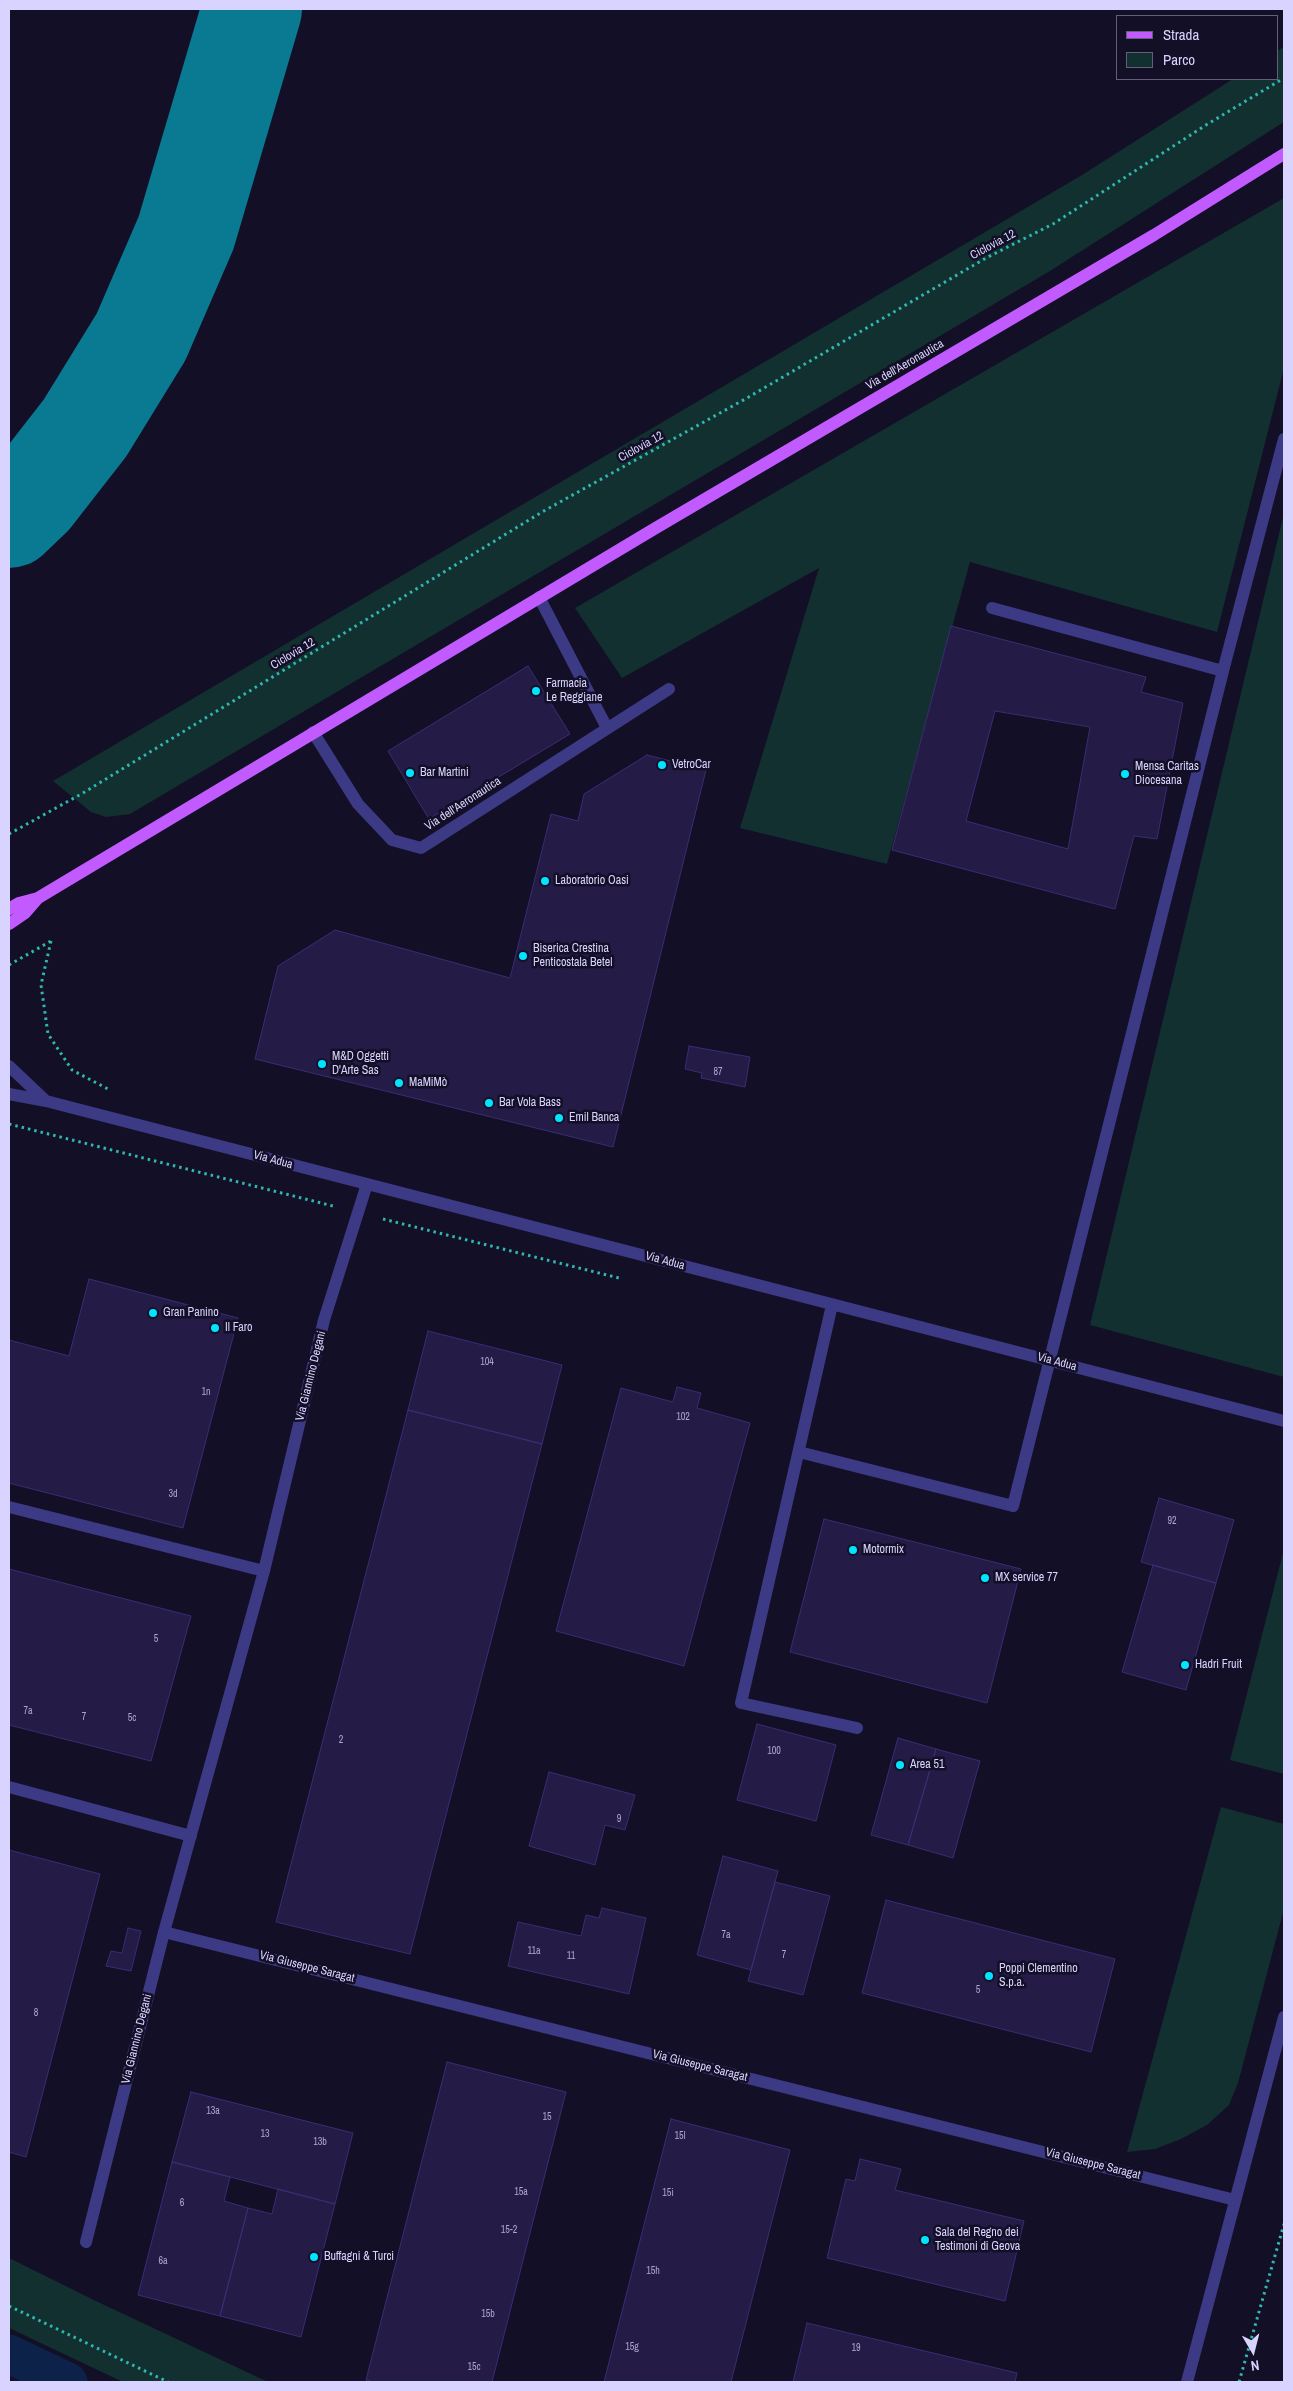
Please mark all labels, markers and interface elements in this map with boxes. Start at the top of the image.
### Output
legend [1116,15,1278,80]
text: Strada [1163,24,1199,45]
text: Parco [1163,49,1195,70]
street label: Ciclovia 12 [968,227,1018,263]
street label: Via dell'Aeronautica [863,337,947,393]
street label: Ciclovia 12 [616,429,666,465]
street label: Ciclovia 12 [268,635,318,673]
place label: Farmacia Le Reggiane [546,677,602,705]
marker: Farmacia Le Reggiane [530,685,542,697]
place label: VetroCar [672,758,711,772]
marker: VetroCar [656,759,668,771]
place label: Mensa Caritas Diocesana [1135,760,1199,788]
place label: Bar Martini [420,766,469,780]
marker: Bar Martini [404,767,416,779]
marker: Mensa Caritas Diocesana [1119,768,1131,780]
street label: Via dell'Aeronautica [422,774,504,834]
place label: Laboratorio Oasi [555,874,629,888]
marker: Laboratorio Oasi [539,875,551,887]
place label: Biserica Crestina Penticostala Betel [533,942,612,970]
marker: Biserica Crestina Penticostala Betel [517,950,529,962]
place label: M&D Oggetti D'Arte Sas [332,1050,389,1078]
marker: M&D Oggetti D'Arte Sas [316,1058,328,1070]
house number: 87 [713,1066,723,1078]
place label: MaMiMò [409,1076,447,1090]
marker: MaMiMò [393,1077,405,1089]
place label: Bar Vola Bass [499,1096,561,1110]
marker: Bar Vola Bass [483,1097,495,1109]
place label: Emil Banca [569,1111,619,1125]
marker: Emil Banca [553,1112,565,1124]
street label: Via Adua [252,1148,294,1172]
street label: Via Adua [644,1249,686,1273]
place label: Gran Panino [163,1306,219,1320]
marker: Gran Panino [147,1307,159,1319]
place label: Il Faro [225,1321,252,1335]
marker: Il Faro [209,1322,221,1334]
street label: Via Giannino Degani [293,1329,329,1423]
street label: Via Adua [1036,1350,1078,1374]
house number: 104 [480,1356,494,1368]
house number: 1n [201,1386,211,1398]
house number: 102 [676,1411,690,1423]
house number: 3d [168,1488,178,1500]
house number: 92 [1167,1515,1177,1527]
place label: Motormix [863,1543,904,1557]
marker: Motormix [847,1544,859,1556]
place label: MX service 77 [995,1571,1058,1585]
marker: MX service 77 [979,1572,991,1584]
house number: 5 [154,1633,158,1645]
place label: Hadri Fruit [1195,1658,1242,1672]
marker: Hadri Fruit [1179,1659,1191,1671]
house number: 7a [23,1705,33,1717]
house number: 7 [82,1711,86,1723]
house number: 5c [128,1712,136,1724]
house number: 2 [339,1734,343,1746]
house number: 100 [767,1745,781,1757]
place label: Area 51 [910,1758,944,1772]
marker: Area 51 [894,1759,906,1771]
house number: 9 [617,1813,621,1825]
house number: 7a [721,1929,731,1941]
house number: 11a [527,1945,541,1957]
street label: Via Giuseppe Saragat [258,1948,356,1986]
house number: 7 [782,1949,786,1961]
house number: 11 [567,1950,575,1962]
place label: Poppi Clementino S.p.a. [999,1962,1078,1990]
marker: Poppi Clementino S.p.a. [983,1970,995,1982]
house number: 5 [976,1984,980,1996]
street label: Via Giannino Degani [119,1992,155,2086]
house number: 8 [34,2007,38,2019]
street label: Via Giuseppe Saragat [651,2047,749,2085]
house number: 13a [206,2105,220,2117]
house number: 15 [542,2111,552,2123]
house number: 13 [260,2128,270,2140]
house number: 15l [675,2130,685,2142]
house number: 13b [313,2136,327,2148]
street label: Via Giuseppe Saragat [1044,2145,1142,2183]
house number: 15a [514,2186,528,2198]
house number: 15i [662,2187,674,2199]
house number: 6 [180,2197,184,2209]
house number: 15-2 [501,2224,517,2236]
place label: Sala del Regno dei Testimoni di Geova [935,2226,1020,2254]
marker: Sala del Regno dei Testimoni di Geova [919,2234,931,2246]
place label: Buffagni & Turci [324,2250,394,2264]
marker: Buffagni & Turci [308,2251,320,2263]
house number: 6a [158,2255,168,2267]
house number: 15h [646,2265,660,2277]
house number: 15b [481,2308,495,2320]
north arrow [1228,2326,1278,2376]
house number: 15g [625,2341,639,2353]
house number: 19 [851,2342,861,2354]
text: N [1250,2356,1260,2375]
house number: 15c [467,2361,481,2373]

